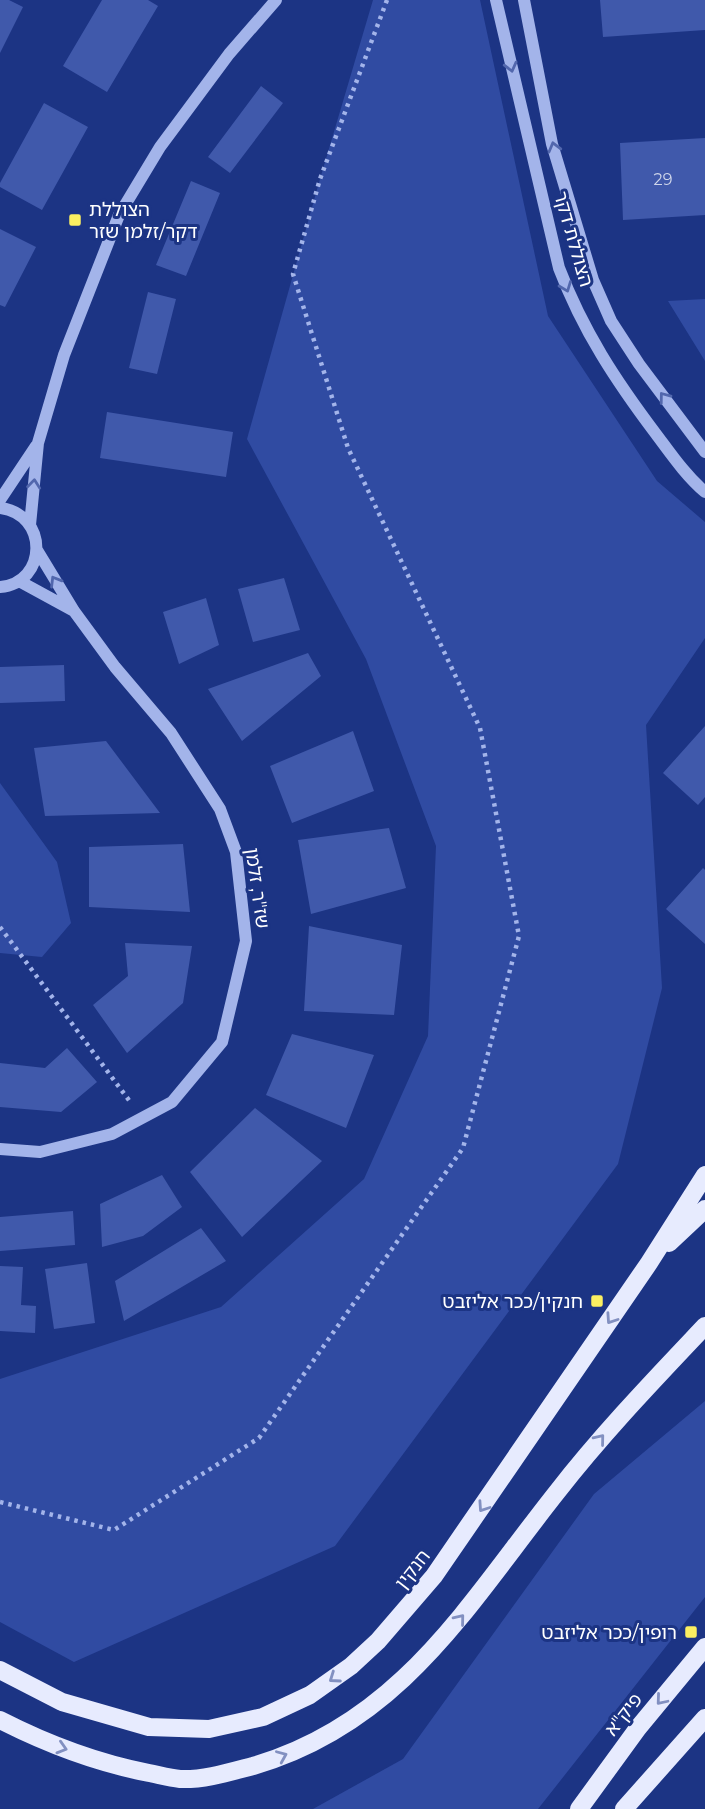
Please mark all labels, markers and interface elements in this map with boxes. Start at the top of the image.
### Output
one-way arrow [502,61,517,73]
one-way arrow [548,141,562,153]
house number: 29 [654,170,672,189]
street label: הצוללת דקר [549,189,598,289]
place label: הצוללת דקר/זלמן שזר [89,198,198,243]
marker: הצוללת דקר/זלמן שזר [67,212,83,228]
one-way arrow [558,281,572,293]
one-way arrow [660,392,672,405]
one-way arrow [26,478,41,489]
one-way arrow [51,575,64,588]
street label: שז"ר, זלמן [240,846,275,930]
place label: חנקין/ככר אליזבט [443,1290,583,1313]
marker: חנקין/ככר אליזבט [589,1293,605,1309]
one-way arrow [607,1311,619,1324]
one-way arrow [592,1435,604,1448]
one-way arrow [479,1499,491,1512]
street label: חנקין [390,1545,435,1594]
one-way arrow [452,1614,465,1626]
place label: רופין/ככר אליזבט [542,1621,677,1644]
marker: רופין/ככר אליזבט [683,1624,699,1640]
one-way arrow [329,1670,342,1682]
street label: פיק"א [600,1688,647,1740]
one-way arrow [657,1691,669,1704]
one-way arrow [56,1740,68,1755]
one-way arrow [275,1750,288,1764]

